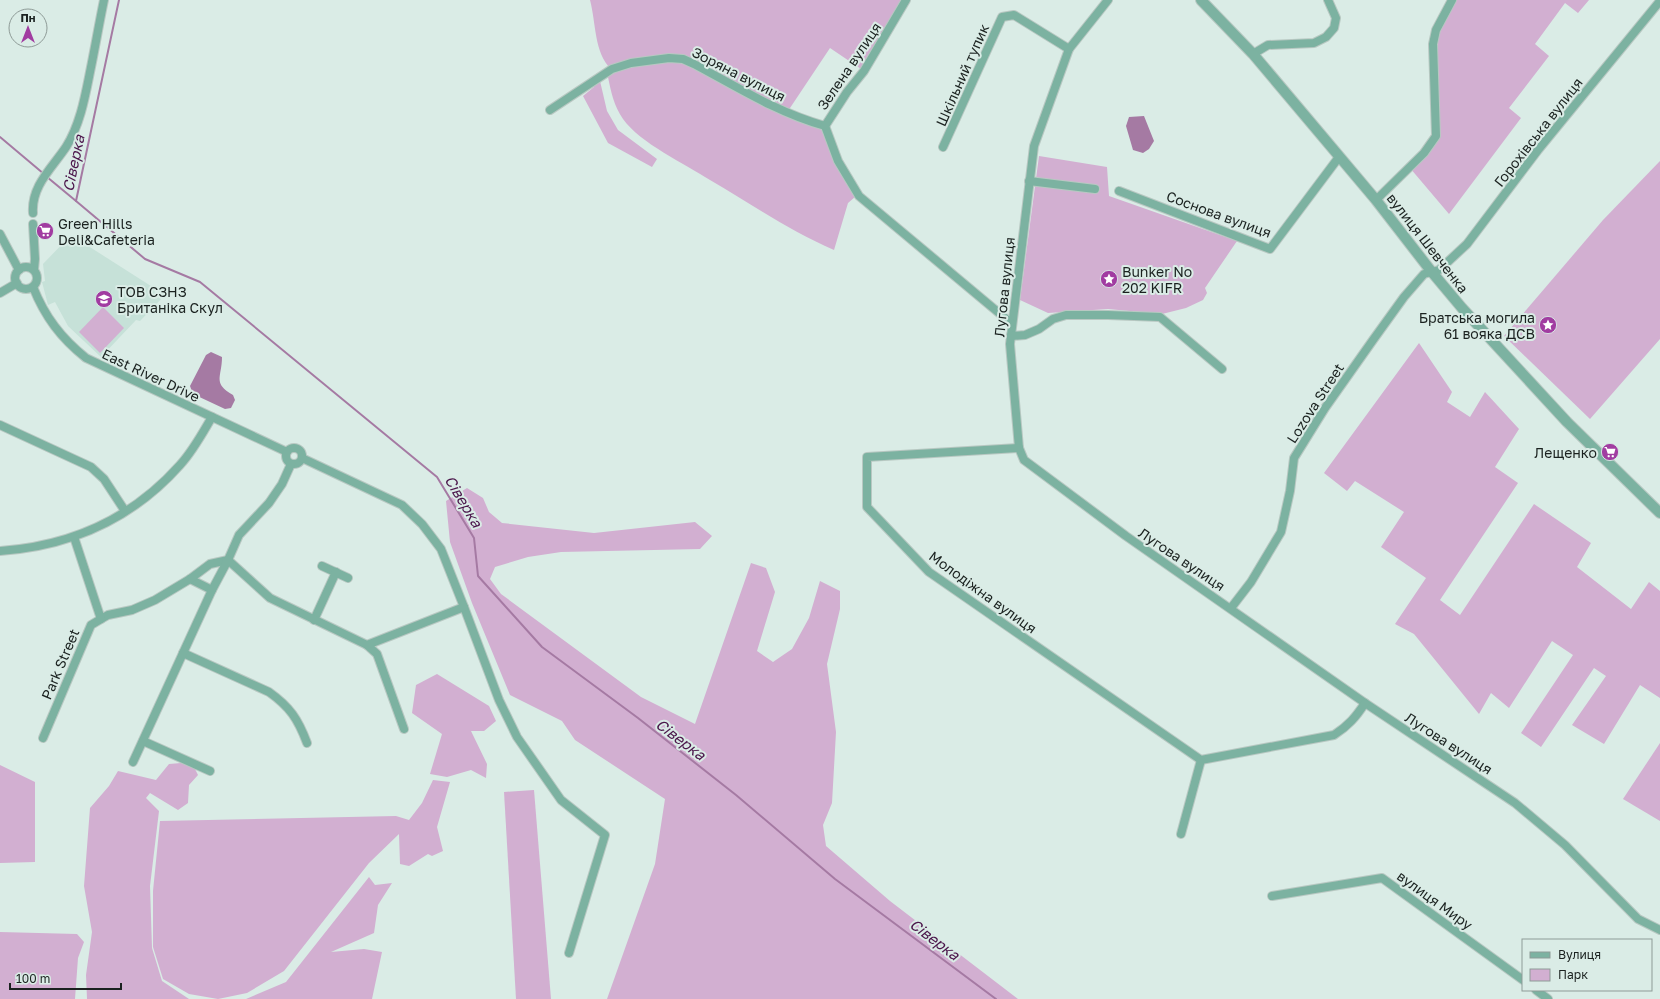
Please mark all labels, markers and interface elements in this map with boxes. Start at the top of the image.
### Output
north arrow [8,8,48,48]
text: Пн [21,11,36,24]
street label: Зелена вулиця [813,19,885,113]
street label: Шкільний тупик [932,21,992,129]
street label: Зоряна вулиця [689,43,789,105]
street label: Горохівська вулиця [1490,74,1586,190]
water label: Сіверка [58,132,88,193]
street label: Соснова вулиця [1164,187,1274,241]
street label: вулиця Шевченка [1384,190,1472,296]
place label: Green Hills Deli&Cafeteria [58,215,155,248]
supermarket icon: Green Hills Deli&Cafeteria [35,221,55,241]
street label: Лугова вулиця [990,236,1018,338]
place label: Bunker No 202 KIFR [1122,263,1192,296]
place icon: Bunker No 202 KIFR [1099,269,1119,289]
place label: ТОВ СЗНЗ Британіка Скул [117,283,223,316]
school or university icon: ТОВ СЗНЗ Британіка Скул [94,289,114,309]
place label: Братська могила 61 вояка ДСВ [1419,309,1535,342]
place icon: Братська могила 61 вояка ДСВ [1538,315,1558,335]
street label: Еаst Rіvеr Drive [99,345,203,405]
street label: Lozova Street [1283,360,1347,446]
supermarket icon: Лещенко [1600,442,1620,462]
place label: Лещенко [1534,444,1597,461]
water label: Сіверка [441,472,487,531]
street label: Лугова вулиця [1136,524,1228,594]
street label: Молодіжна вулиця [926,547,1040,637]
street label: Park Street [37,626,83,702]
street label: Лугова вулиця [1402,708,1496,778]
water label: Сіверка [653,714,710,764]
street label: вулиця Миру [1394,867,1476,933]
water label: Сіверка [907,914,964,964]
legend [1522,939,1652,991]
text: Вулиця [1558,947,1601,962]
scale bar [10,965,121,991]
text: Парк [1558,967,1588,982]
text: 100 m [16,971,50,986]

